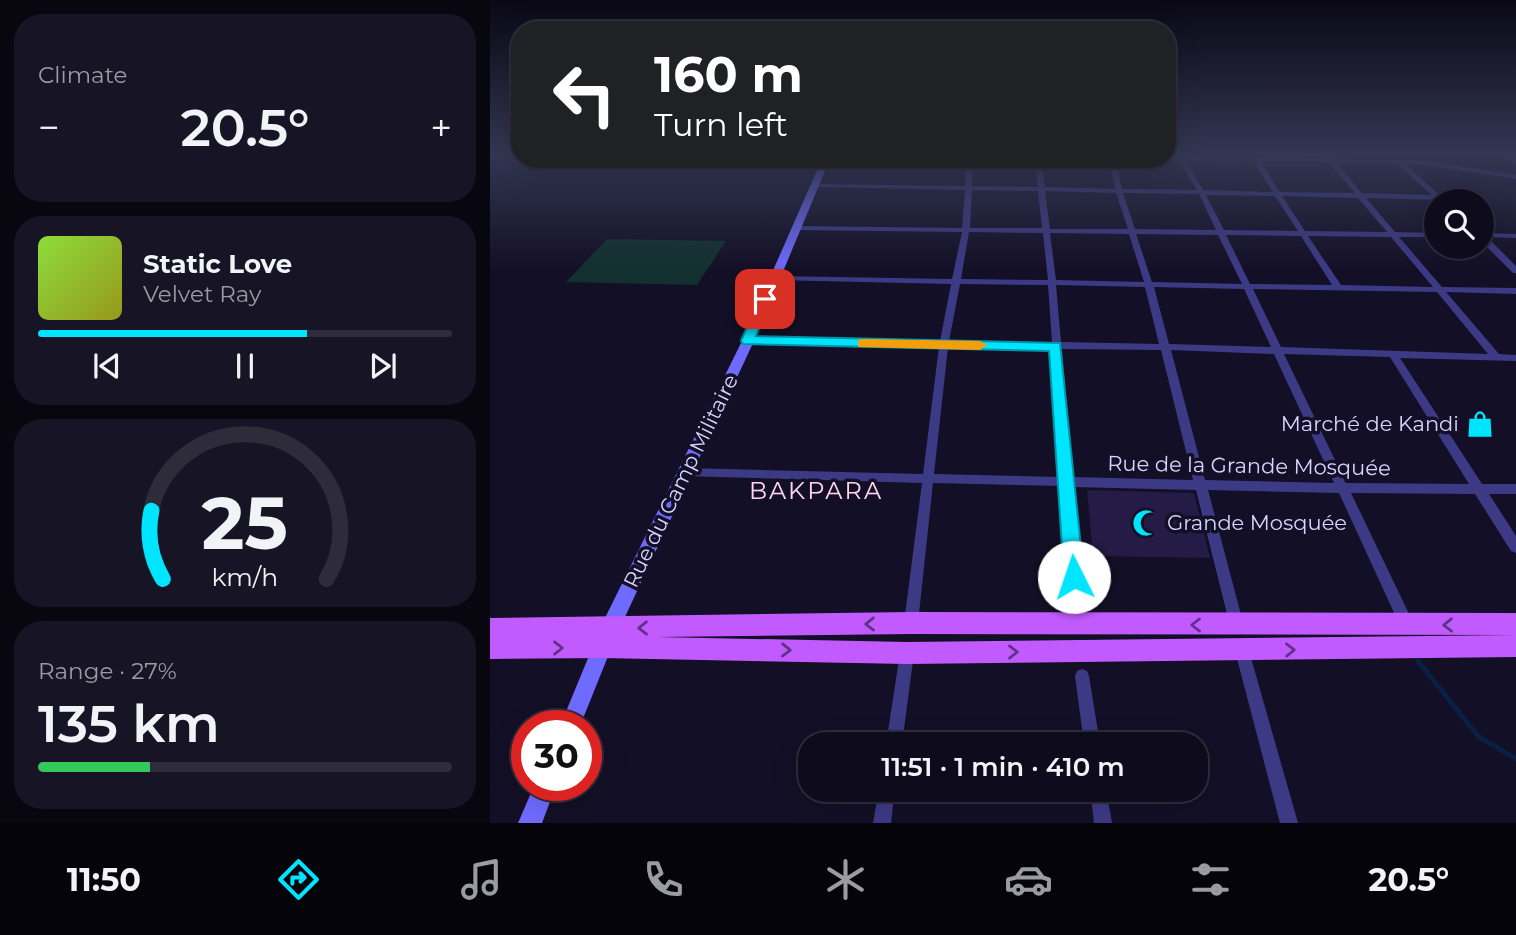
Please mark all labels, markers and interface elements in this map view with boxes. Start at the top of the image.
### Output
text: 160 m [654,45,803,104]
icon: left [539,49,630,140]
text: Climate [38,61,127,89]
text: 20.5° [181,96,309,159]
text: − [38,104,60,151]
text: + [430,104,452,151]
text: Turn left [654,105,788,144]
map controls [1424,189,1494,259]
button: search [1424,189,1494,259]
text: Static Love [143,248,292,280]
pin [735,269,795,329]
text: Velvet Ray [143,280,261,308]
icon: arrive [746,280,784,318]
icon: previous [88,347,126,385]
icon: pause [226,347,264,385]
icon: next [364,347,402,385]
street label: Rue du Camp Militaire [618,370,743,592]
shop icon: Marché de Kandi [1465,409,1495,439]
place label: Marché de Kandi [1281,411,1459,436]
street label: Rue de la Grande Mosquée [1107,451,1391,480]
district label: BAKPARA [749,476,883,505]
text: 25 [202,479,288,567]
mosque icon: Grande Mosquée [1131,508,1161,538]
place label: Grande Mosquée [1167,510,1347,535]
position arrow [1037,540,1111,614]
text: km/h [212,561,278,591]
one-way arrow [865,616,875,632]
one-way arrow [1190,617,1201,633]
one-way arrow [1442,618,1453,633]
one-way arrow [637,620,648,636]
one-way arrow [553,640,564,656]
one-way arrow [781,642,791,658]
one-way arrow [1285,642,1295,658]
one-way arrow [1008,644,1019,660]
text: Range · 27% [38,657,177,685]
text: 135 km [38,692,220,755]
speed limit sign: 30 [511,710,602,801]
text: 11:51 · 1 min · 410 m [881,751,1125,783]
icon: directions [274,855,323,904]
icon: music [457,855,506,904]
icon: phone [639,855,688,904]
icon: climate [821,855,870,904]
icon: car [1004,855,1053,904]
icon: filters [1186,855,1235,904]
text: 11:50 [67,860,141,899]
text: 20.5° [1368,860,1449,899]

